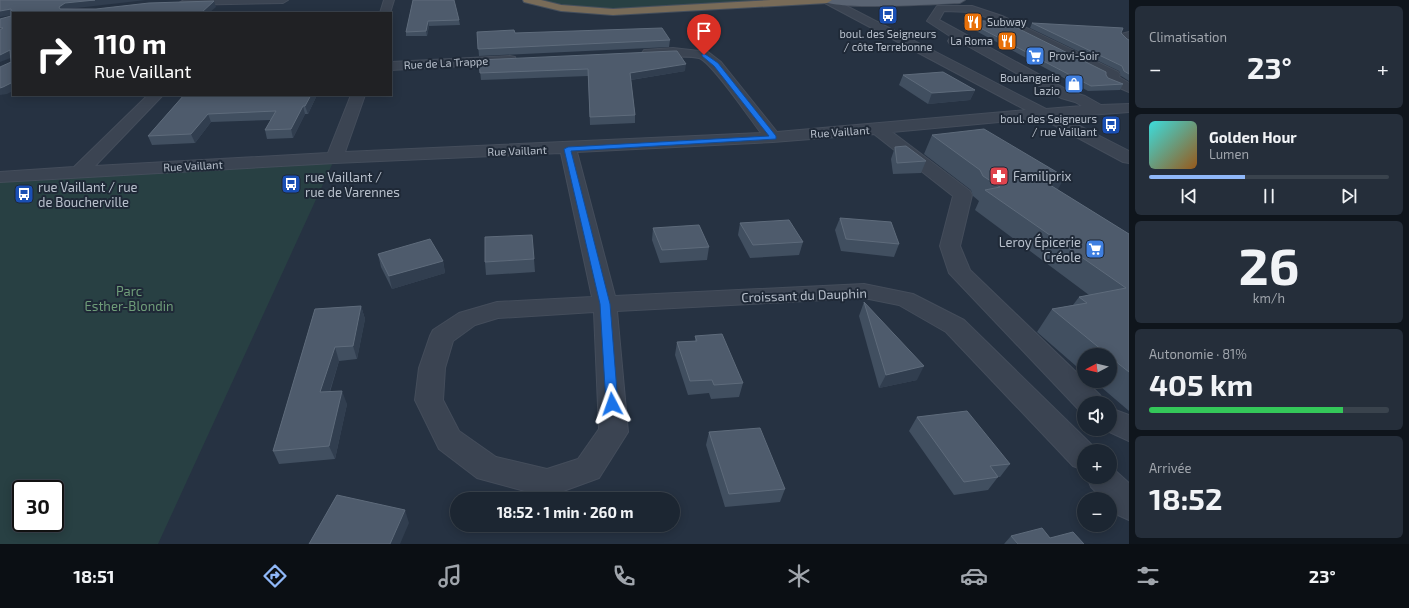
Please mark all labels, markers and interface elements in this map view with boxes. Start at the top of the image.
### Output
bus stop icon: boul. des Seigneurs / côte Terrebonne [877,4,899,26]
restaurant icon: Subway [962,11,984,33]
pin [687,14,721,55]
place label: Subway [987,15,1027,28]
icon: arrive [693,20,715,42]
text: 110 m [94,26,167,60]
place label: boul. des Seigneurs / côte Terrebonne [840,27,937,53]
icon: right [28,28,80,80]
text: Climatisation [1149,29,1227,45]
restaurant icon: La Roma [996,30,1018,52]
place label: La Roma [950,34,993,47]
supermarket icon: Provi-Soir [1024,45,1046,67]
place label: Provi-Soir [1049,49,1099,62]
text: 23° [1247,49,1292,85]
street label: Rue de La Trappe [403,54,489,71]
text: − [1149,55,1162,81]
text: + [1377,55,1389,81]
text: Rue Vaillant [94,60,191,82]
place label: Boulangerie Lazio [1000,71,1060,97]
shop icon: Boulangerie Lazio [1063,73,1085,95]
place label: boul. des Seigneurs / rue Vaillant [1000,112,1097,138]
bus stop icon: boul. des Seigneurs / rue Vaillant [1100,114,1122,136]
street label: Rue Vaillant [810,123,870,140]
text: Golden Hour [1209,128,1297,146]
street label: Rue Vaillant [487,143,547,158]
text: Lumen [1209,146,1249,162]
street label: Rue Vaillant [163,157,223,174]
pharmacy icon: Familiprix [988,165,1010,187]
place label: Familiprix [1013,168,1072,184]
place label: rue Vaillant / rue de Varennes [305,169,400,200]
bus stop icon: rue Vaillant / rue de Varennes [280,173,302,195]
place label: rue Vaillant / rue de Boucherville [38,179,138,210]
bus stop icon: rue Vaillant / rue de Boucherville [13,183,35,205]
icon: previous [1178,185,1200,207]
icon: pause [1258,185,1280,207]
icon: next [1338,185,1360,207]
place label: Leroy Épicerie Créole [999,233,1081,265]
text: 26 [1239,233,1299,295]
supermarket icon: Leroy Épicerie Créole [1084,238,1106,260]
park label: Parc Esther-Blondin [85,283,173,314]
street label: Croissant du Dauphin [741,285,867,305]
text: km/h [1253,290,1285,306]
text: Autonomie · 81% [1149,346,1247,362]
north arrow [1077,348,1117,388]
map controls [1077,348,1117,532]
text: 405 km [1149,366,1253,402]
position arrow [591,383,633,425]
button: sound [1077,396,1117,436]
button: + [1077,444,1117,484]
text: Arrivée [1149,460,1192,476]
speed limit sign: 30 [12,480,64,532]
text: 18:52 [1149,480,1222,516]
button: − [1077,492,1117,532]
text: 18:52 · 1 min · 260 m [497,503,633,521]
icon: directions [261,562,289,590]
icon: music [436,562,464,590]
icon: phone [610,562,638,590]
icon: climate [785,562,813,590]
icon: car [960,562,988,590]
icon: filters [1134,562,1162,590]
text: 18:51 [73,565,115,587]
text: 23° [1309,565,1336,587]

